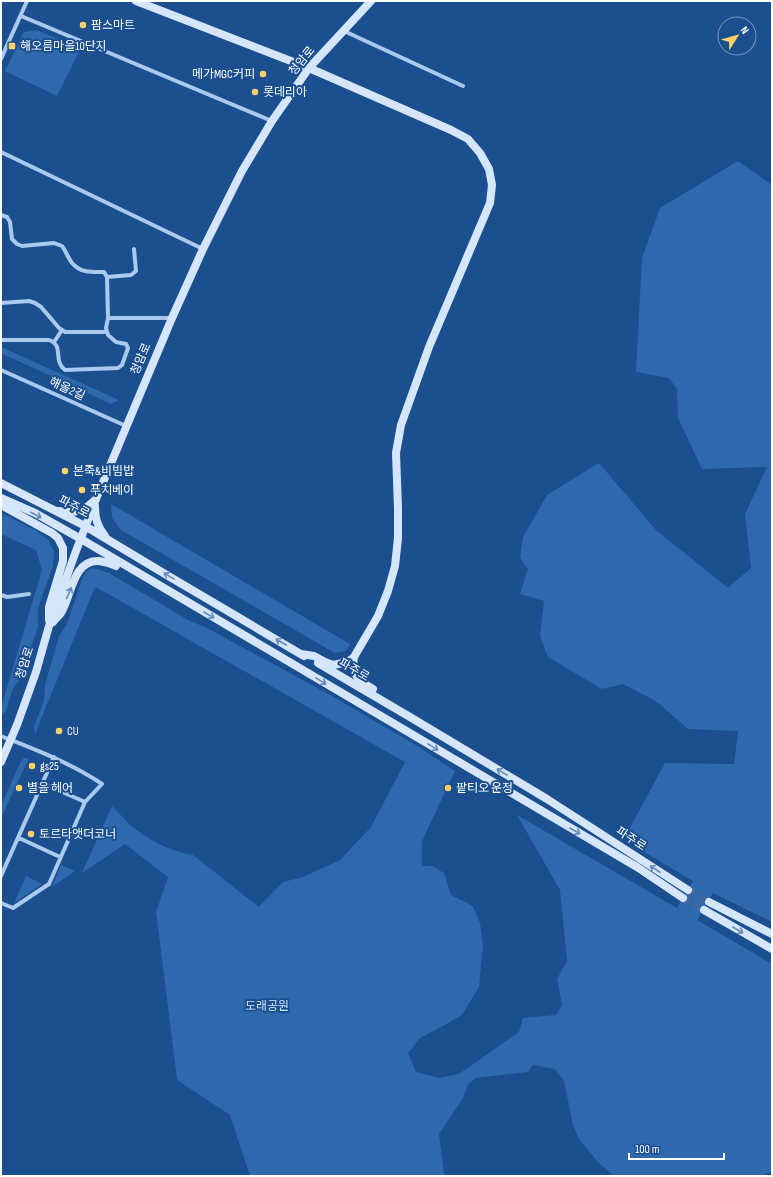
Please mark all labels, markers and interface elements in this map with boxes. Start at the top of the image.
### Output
north arrow [717,16,757,56]
place label: 팜스마트 [91,18,135,33]
marker: 팜스마트 [78,20,88,30]
text: N [738,24,752,37]
place label: 해오름마을10단지 [20,39,107,54]
marker: 해오름마을10단지 [7,41,17,51]
street label: 청암로 [286,43,318,79]
place label: 메가MGC커피 [192,67,255,82]
marker: 메가MGC커피 [258,69,268,79]
place label: 롯데리아 [263,85,307,100]
marker: 롯데리아 [250,87,260,97]
street label: 청암로 [128,341,154,377]
street label: 해올2길 [47,374,87,404]
place label: 본죽&비빔밥 [73,464,134,479]
marker: 본죽&비빔밥 [60,466,70,476]
place label: 푸치베이 [90,483,134,498]
marker: 푸치베이 [77,485,87,495]
street label: 파주로 [56,493,92,521]
one-way arrow [30,511,42,519]
one-way arrow [163,572,175,580]
one-way arrow [66,587,74,599]
one-way arrow [203,612,215,620]
one-way arrow [276,638,287,646]
street label: 청암로 [13,645,37,681]
street label: 파주로 [336,655,372,685]
one-way arrow [315,678,327,686]
place label: CU [67,724,79,739]
marker: CU [54,726,64,736]
one-way arrow [427,744,439,752]
place label: gs25 [40,759,59,774]
marker: gs25 [27,761,37,771]
one-way arrow [496,767,508,775]
place label: 별을 헤어 [27,781,73,796]
place label: 팥티오 운정 [456,781,513,796]
marker: 별을 헤어 [14,783,24,793]
marker: 팥티오 운정 [443,783,453,793]
street label: 파주로 [613,824,649,854]
place label: 토르타앳더코너 [39,827,116,842]
one-way arrow [569,827,580,835]
marker: 토르타앳더코너 [26,829,36,839]
one-way arrow [650,865,661,873]
one-way arrow [732,926,744,934]
park label: 도래공원 [245,999,289,1014]
scale bar [629,1135,724,1161]
text: 100 m [635,1142,660,1157]

